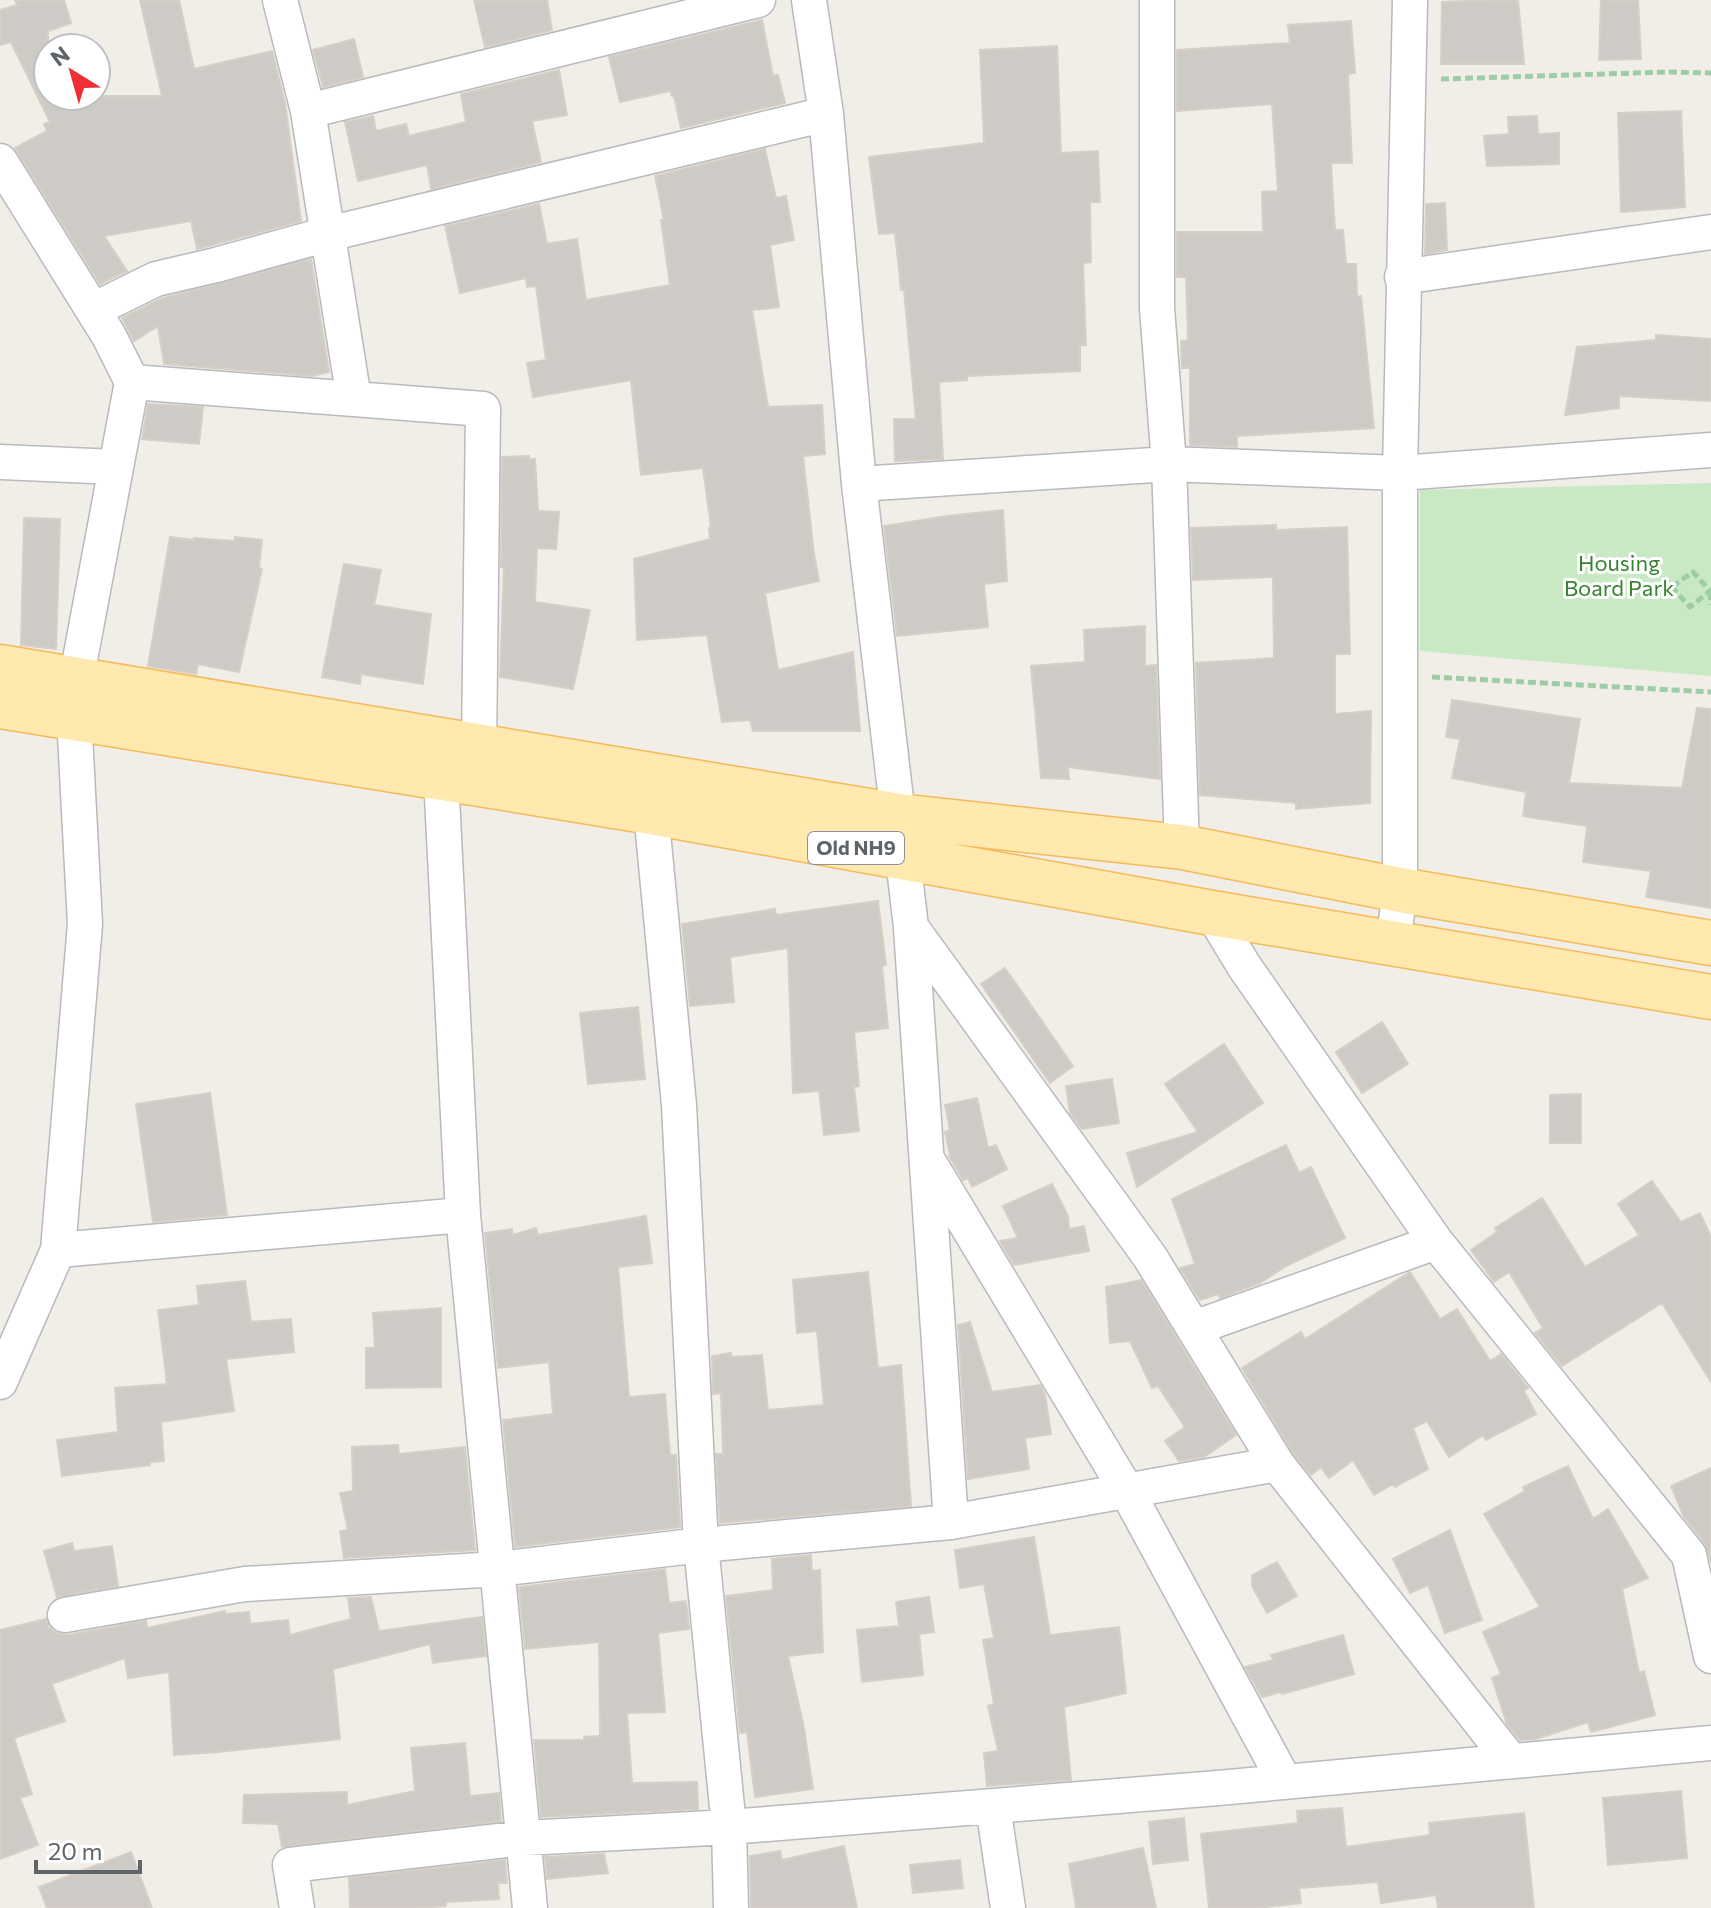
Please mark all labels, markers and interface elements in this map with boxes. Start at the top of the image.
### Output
north arrow [32,32,112,112]
text: N [45,40,74,71]
park label: Housing Board Park [1564,549,1674,601]
road number: Old NH9 [808,832,904,864]
scale bar [36,1824,140,1874]
text: 20 m [48,1836,102,1865]

